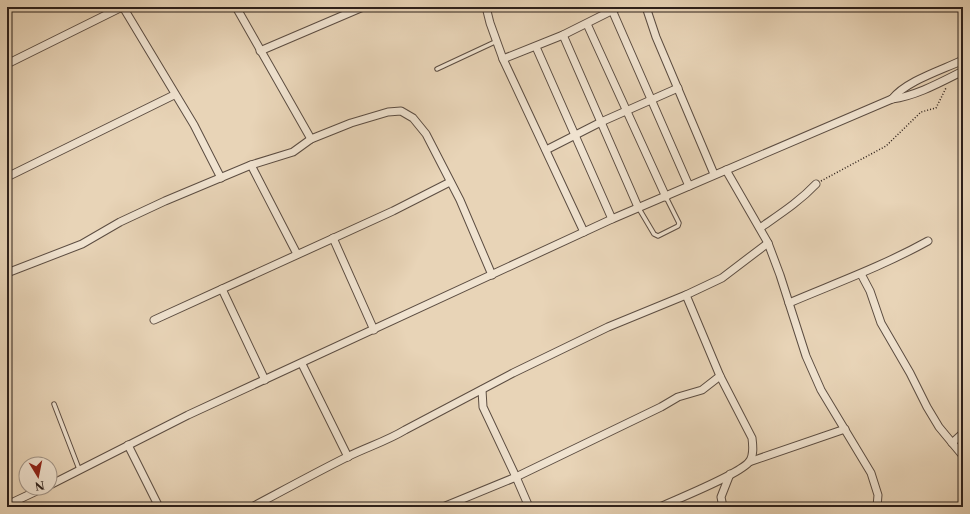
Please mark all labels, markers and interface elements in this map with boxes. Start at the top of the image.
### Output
north arrow [18,456,58,496]
text: N [33,478,46,494]

